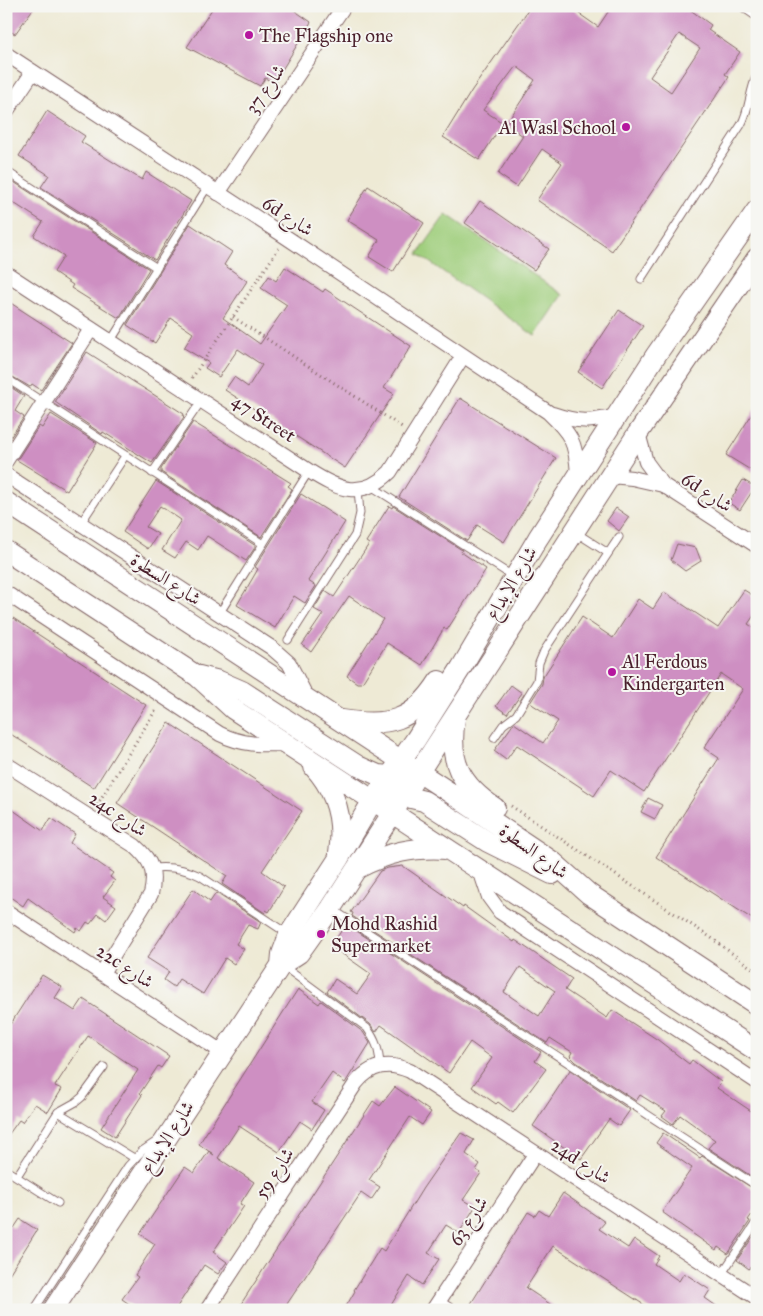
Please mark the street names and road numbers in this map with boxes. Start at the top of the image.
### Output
street label: شارع 37 [240,60,293,120]
street label: 6d شارع [256,191,318,244]
street label: 47 Street [228,389,300,447]
street label: 6d شارع [675,467,737,520]
street label: شارع الإبداع [480,542,545,626]
street label: شارع السطوة [124,548,206,614]
street label: 24c شارع [82,786,151,845]
street label: شارع السطوة [493,818,573,887]
street label: 22c شارع [90,939,158,996]
street label: شارع الإبداع [135,1096,202,1180]
street label: 24d شارع [545,1133,615,1192]
street label: شارع 59 [249,1143,302,1205]
street label: شارع 63 [444,1192,496,1252]

